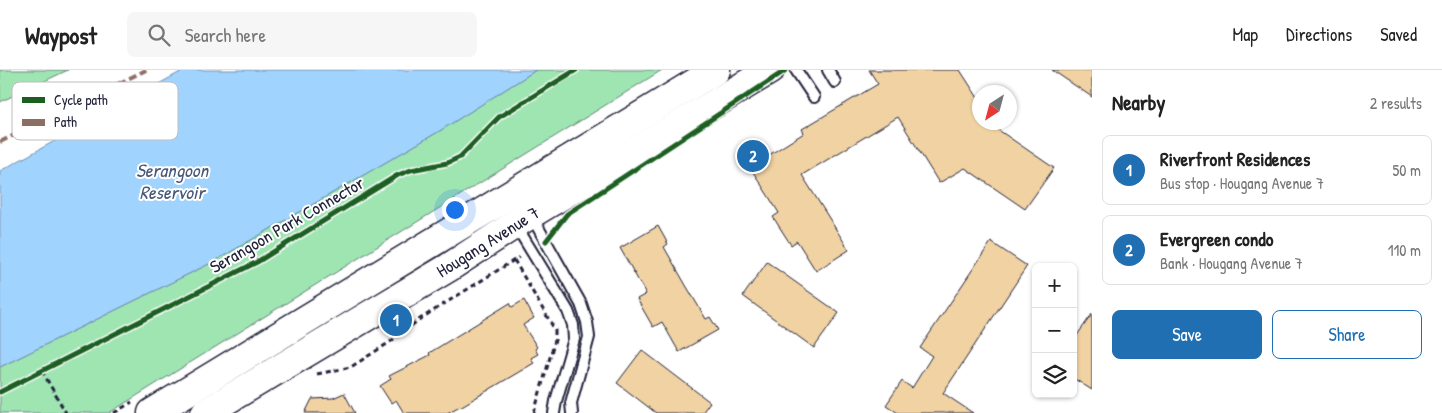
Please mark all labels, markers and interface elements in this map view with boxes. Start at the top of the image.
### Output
search box [127,12,477,57]
text: Waypost [25,19,97,51]
icon: search [145,21,173,49]
text: Search here [185,22,266,48]
text: Map [1233,22,1258,47]
text: Directions [1286,22,1352,47]
text: Saved [1380,22,1417,47]
legend [12,82,178,140]
north arrow [972,85,1017,130]
text: Nearby [1112,88,1165,117]
text: Cycle path [54,90,108,110]
text: 2 results [1370,92,1422,114]
text: Path [54,112,77,131]
pin: 2 [737,137,769,175]
text: Riverfront Residences [1160,146,1310,172]
water label: Serangoon Reservoir [136,157,209,205]
text: 1 [1126,159,1132,181]
text: 50 m [1393,159,1421,181]
street label: Serangoon Park Connector [205,170,369,279]
text: Bus stop · Hougang Avenue 7 [1160,172,1324,194]
your location [442,197,468,223]
street label: Hougang Avenue 7 [432,200,544,283]
text: Evergreen condo [1160,226,1273,252]
text: 2 [1125,239,1133,261]
text: 110 m [1388,239,1421,261]
text: Bank · Hougang Avenue 7 [1160,252,1303,274]
map controls [1032,263,1077,398]
button: + [1032,263,1077,308]
pin: 1 [380,301,412,339]
button: − [1032,308,1077,353]
button: Save [1112,310,1262,359]
button: Share [1272,310,1422,359]
button: layers [1032,353,1077,398]

